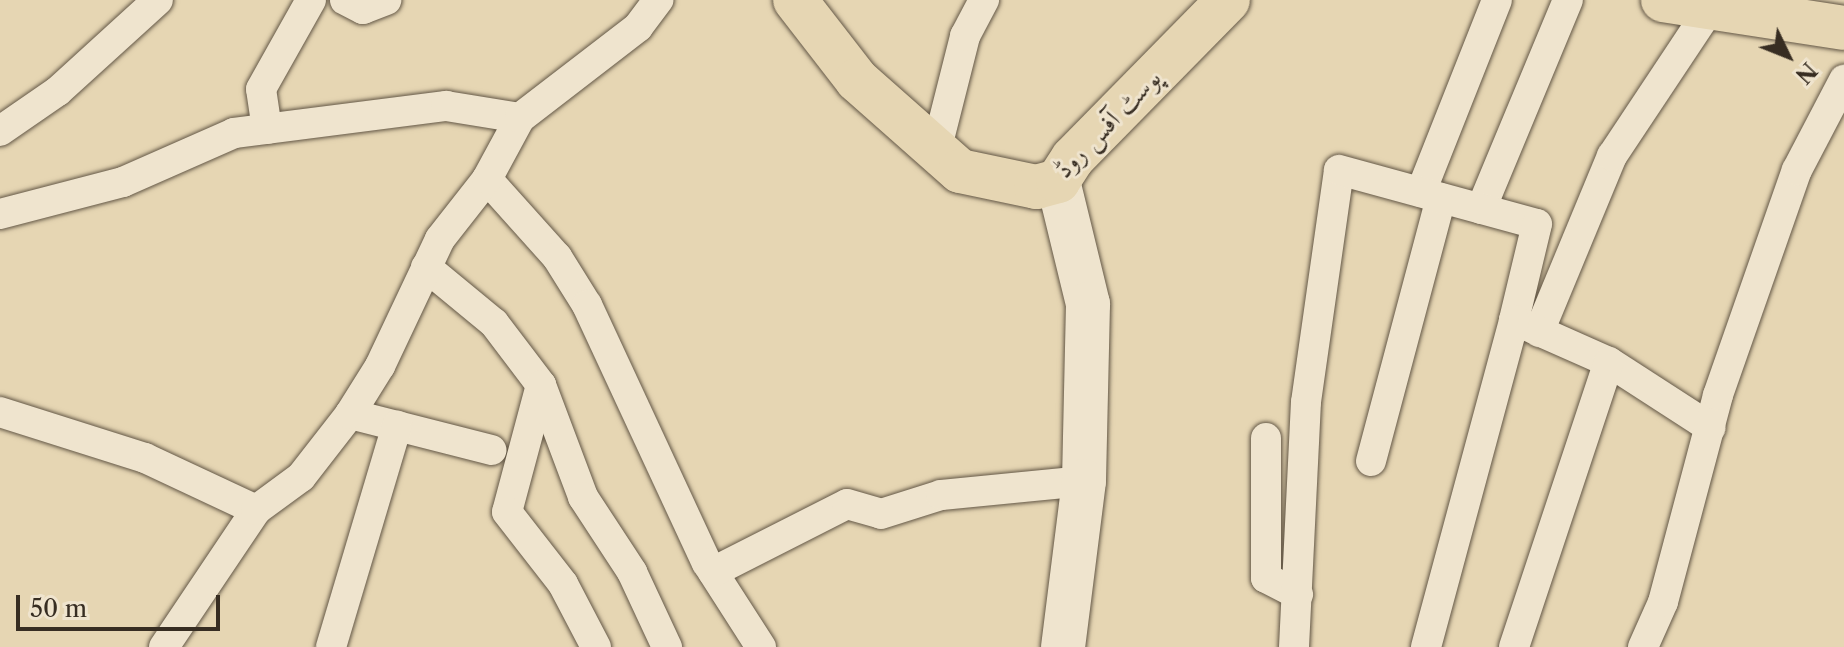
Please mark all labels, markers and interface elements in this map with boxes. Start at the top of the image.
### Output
north arrow [1748,16,1828,96]
text: N [1790,57,1822,89]
street label: پوسٹ آفس روڈ [1048,63,1168,185]
scale bar [20,579,224,629]
text: 50 m [30,594,87,623]

